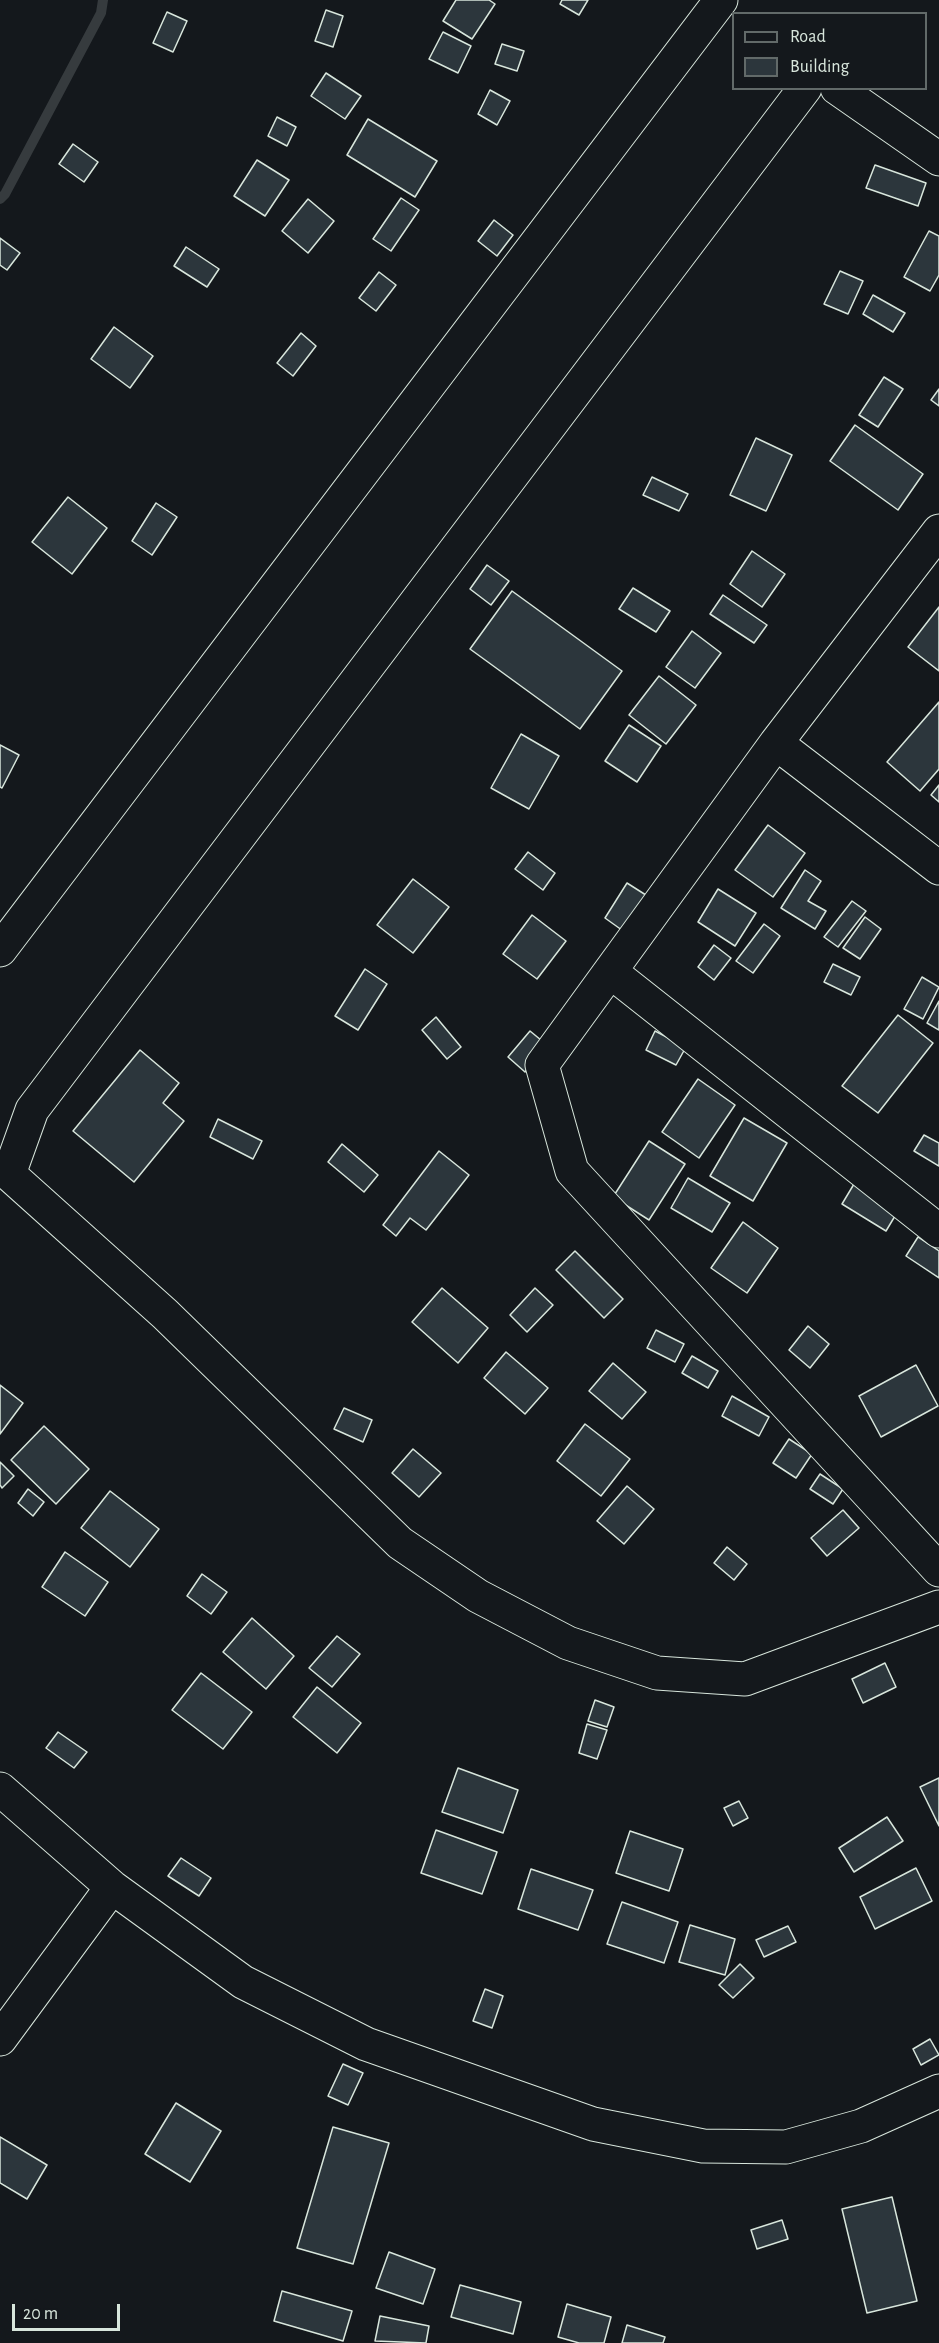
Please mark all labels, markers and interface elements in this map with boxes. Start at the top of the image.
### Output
legend [732,12,927,90]
text: Road [790,28,826,46]
text: Building [790,58,849,76]
scale bar [15,2292,123,2330]
text: 20 m [23,2305,58,2323]

